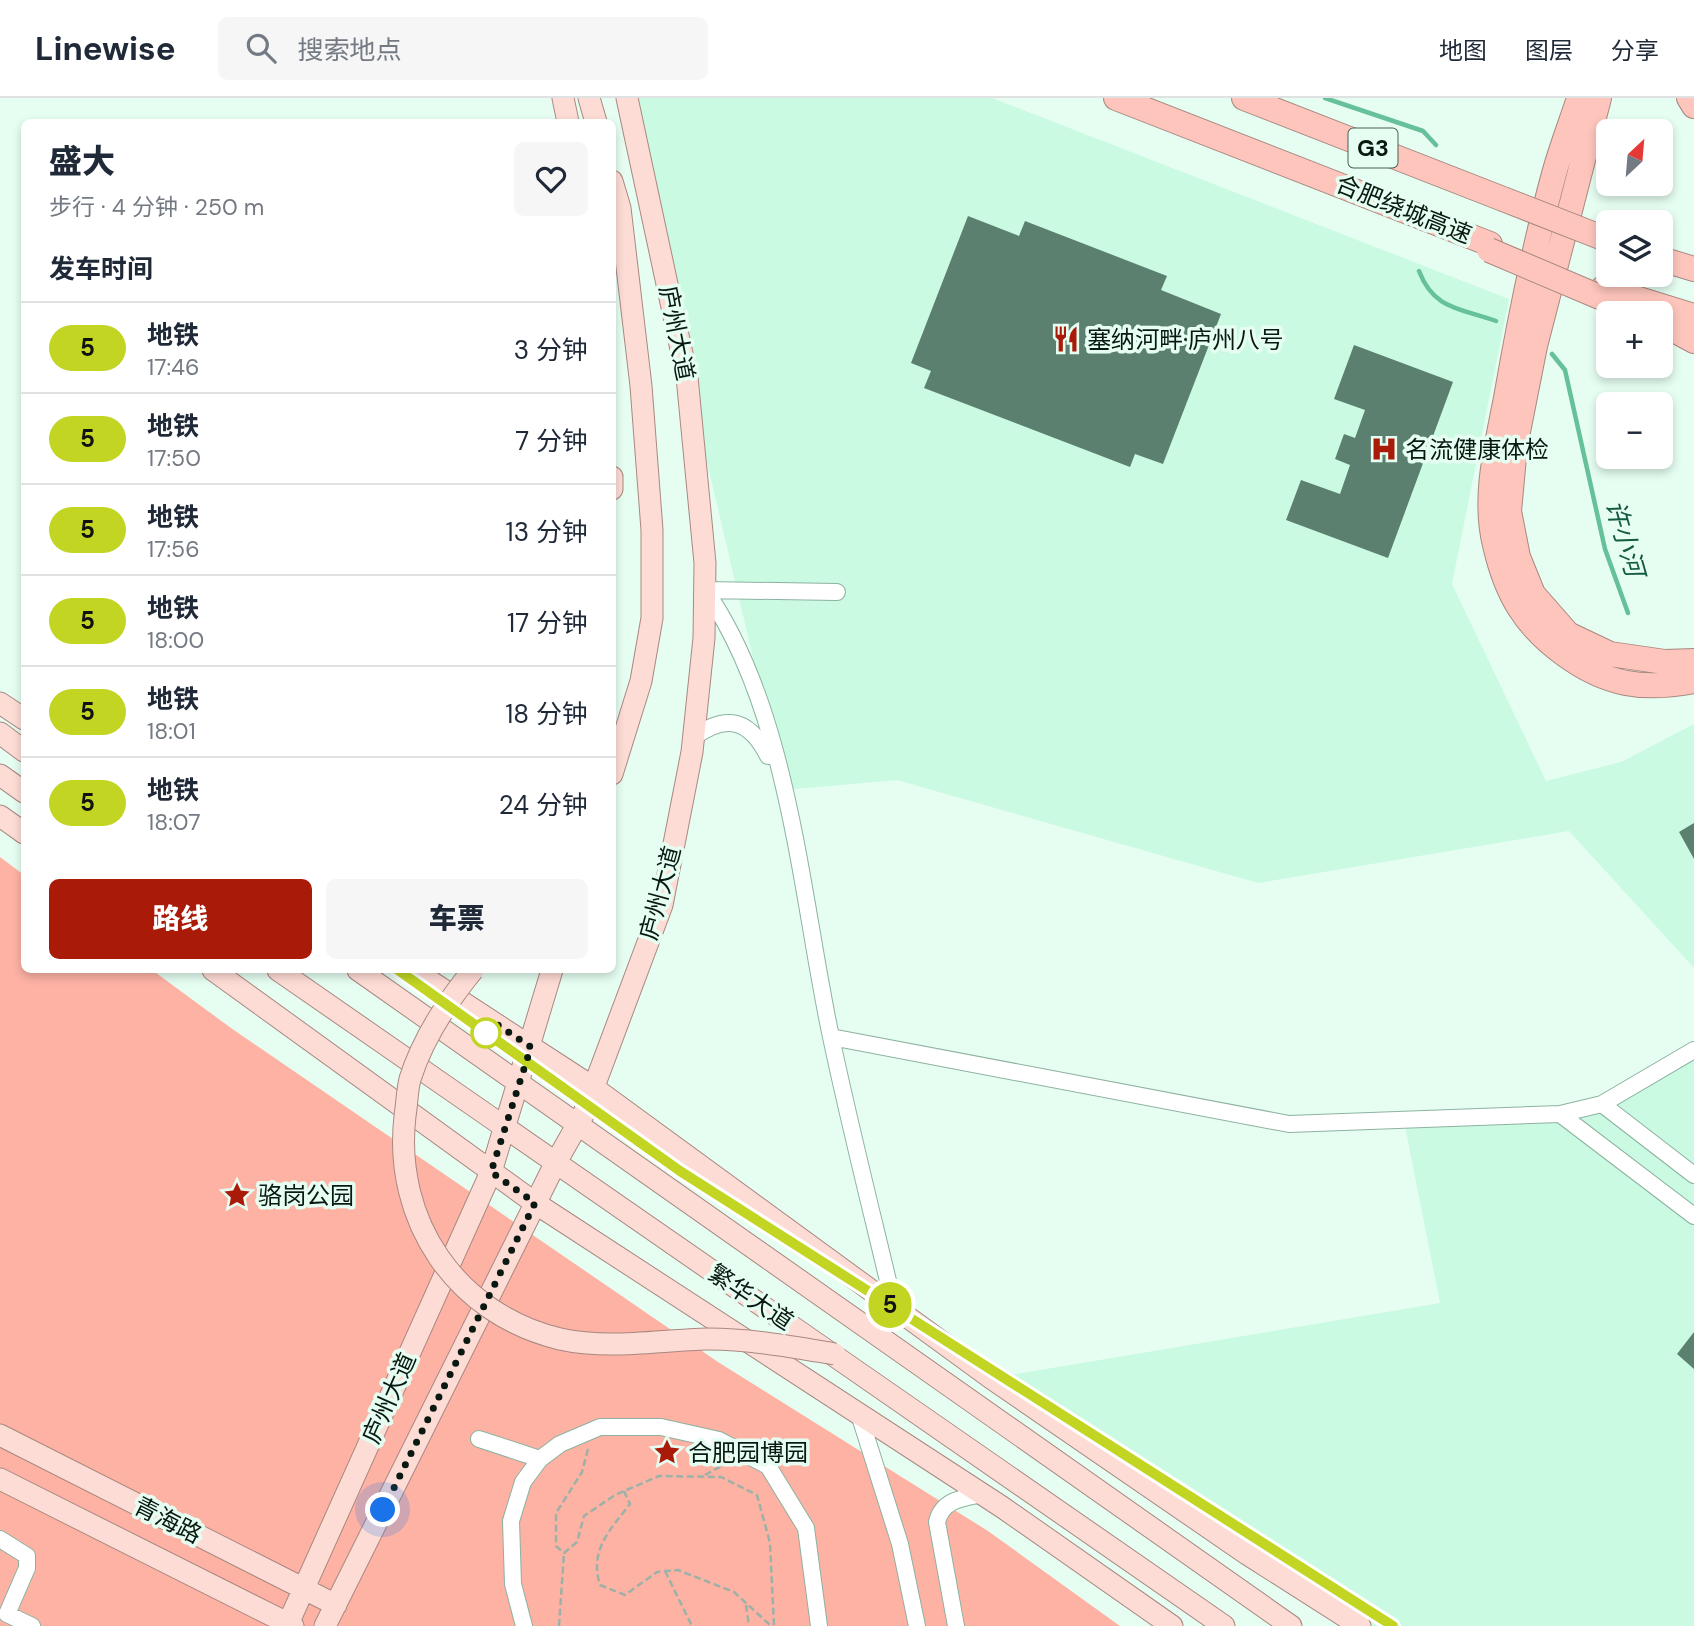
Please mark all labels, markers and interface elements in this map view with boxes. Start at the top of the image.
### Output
search box [218,17,708,80]
text: Linewise [35,27,176,70]
icon: search [242,29,280,67]
text: 搜索地点 [298,33,402,67]
text: 地图 [1439,35,1487,66]
text: 图层 [1525,35,1573,66]
text: 分享 [1611,35,1659,66]
north arrow [1596,119,1673,196]
map controls [1596,119,1673,469]
road number: G3 [1348,129,1398,168]
text: 盛大 [49,140,115,183]
button: heart [514,142,588,216]
street label: 合肥绕城高速 [1331,168,1477,250]
text: 步行 · 4 分钟 · 250 m [49,192,264,222]
button: layers [1596,210,1673,287]
text: 发车时间 [49,252,153,286]
street label: 庐州大道 [653,283,701,383]
button: + [1596,301,1673,378]
text: 地铁 [147,318,199,352]
restaurant icon: 塞纳河畔·庐州八号 [1051,324,1081,354]
place label: 塞纳河畔·庐州八号 [1087,324,1284,355]
text: 5 [80,332,95,363]
text: 3 分钟 [514,333,588,367]
text: 17:46 [147,352,200,382]
button: − [1596,392,1673,469]
text: 地铁 [147,409,199,443]
text: 5 [80,423,95,454]
text: 7 分钟 [515,424,588,458]
hospital icon: 名流健康体检 [1369,434,1399,464]
place label: 名流健康体检 [1405,434,1549,465]
text: 17:50 [147,443,201,473]
water label: 许小河 [1598,496,1653,585]
text: 地铁 [147,500,199,534]
text: 5 [80,514,95,545]
text: 13 分钟 [506,515,588,549]
text: 17:56 [147,534,200,564]
text: 地铁 [147,591,199,625]
text: 5 [80,605,95,636]
text: 17 分钟 [507,606,588,640]
text: 18:00 [147,625,204,655]
text: 地铁 [147,682,199,716]
text: 5 [80,696,95,727]
text: 18 分钟 [505,697,588,731]
text: 18:01 [147,716,196,746]
text: 地铁 [147,773,199,807]
text: 5 [80,787,95,818]
text: 24 分钟 [499,788,588,822]
text: 18:07 [147,807,201,837]
street label: 庐州大道 [633,843,687,943]
button: 路线 [49,879,312,959]
button: 车票 [326,879,588,959]
unlabelled marker [471,1018,501,1048]
place icon: 骆岗公园 [222,1180,252,1210]
place label: 骆岗公园 [258,1180,354,1211]
street label: 繁华大道 [703,1257,799,1337]
line badge: 5 [867,1282,913,1328]
text: 5 [883,1289,897,1320]
street label: 庐州大道 [355,1348,423,1448]
place icon: 合肥园博园 [652,1437,682,1467]
place label: 合肥园博园 [688,1437,808,1468]
street label: 青海路 [129,1490,207,1550]
your location [365,1492,400,1527]

